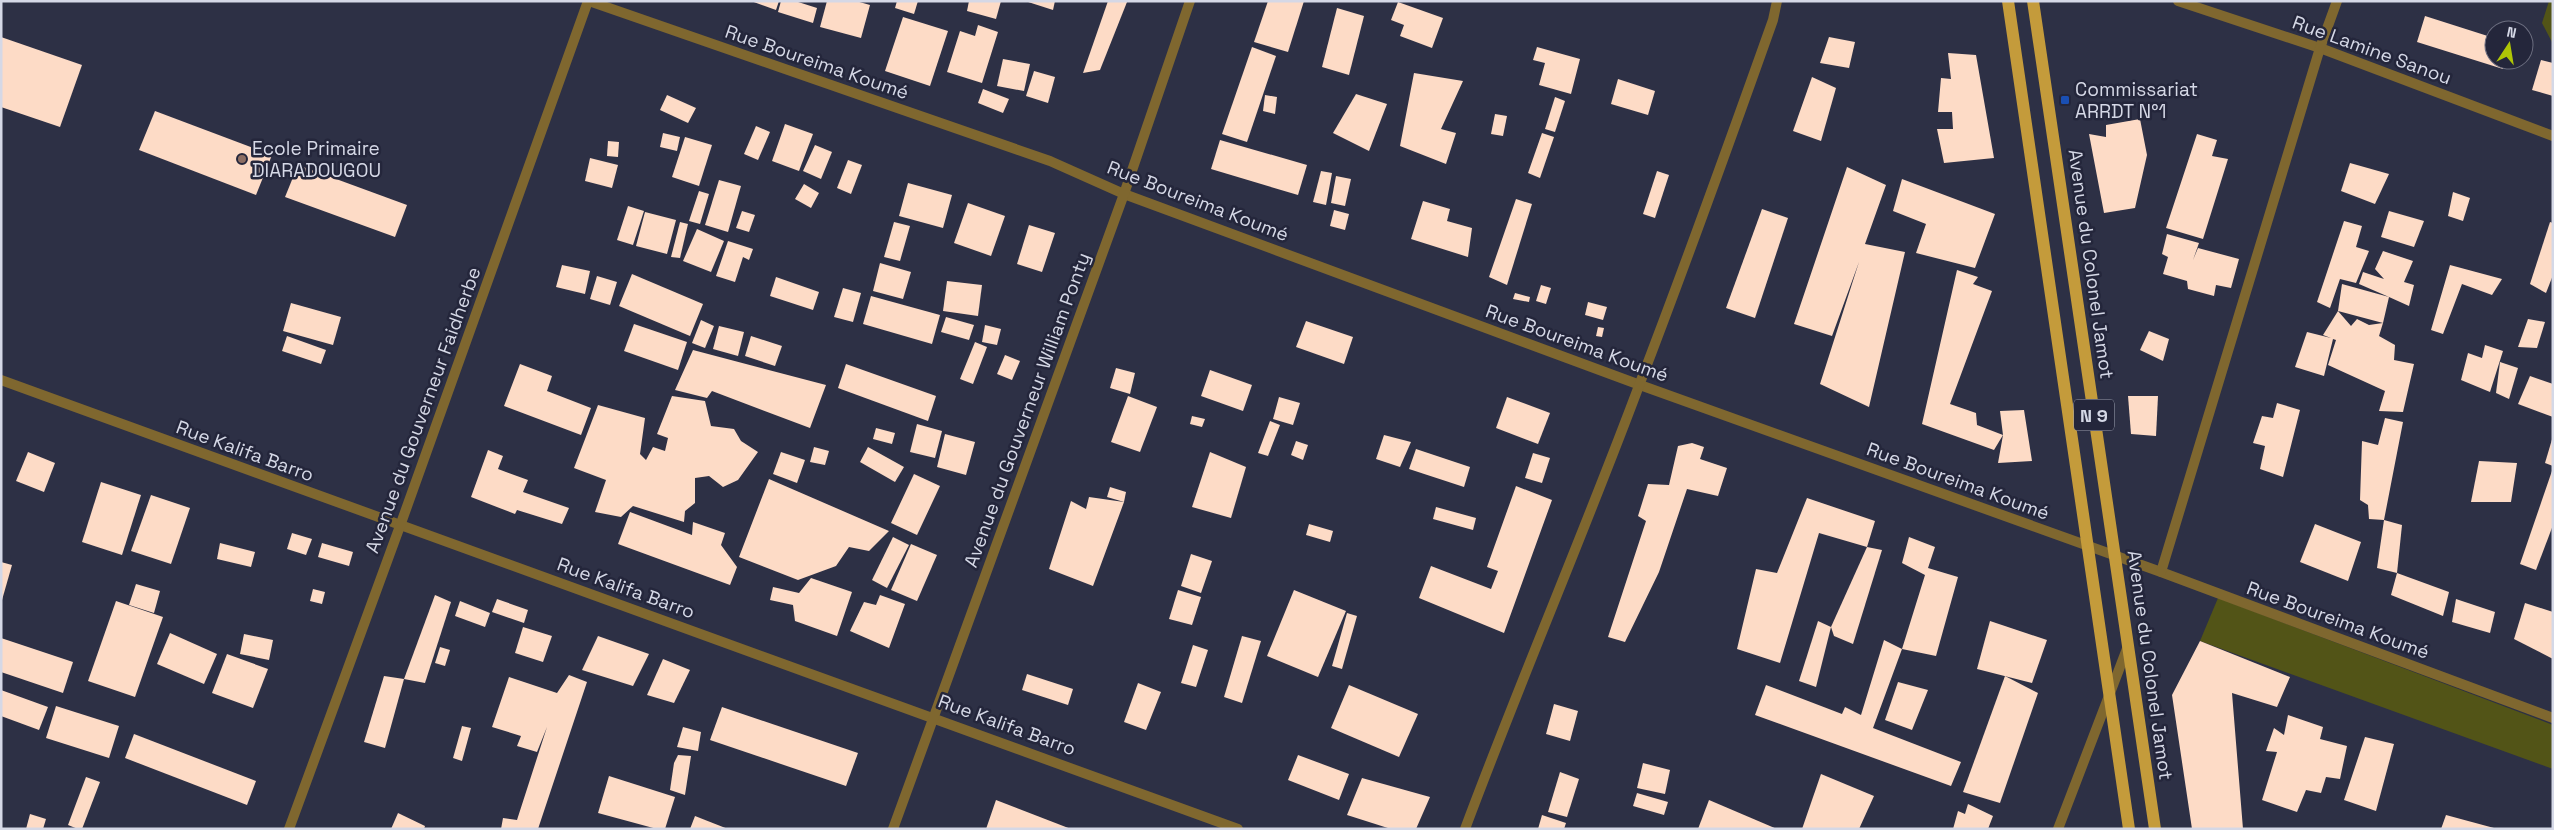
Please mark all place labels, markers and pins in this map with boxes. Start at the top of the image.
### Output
place label: Commissariat ARRDT N°1 [2075,77,2198,124]
marker: Commissariat ARRDT N°1 [2059,94,2071,106]
place label: Ecole Primaire DIARADOUGOU [252,136,381,183]
marker: Ecole Primaire DIARADOUGOU [236,153,248,165]

